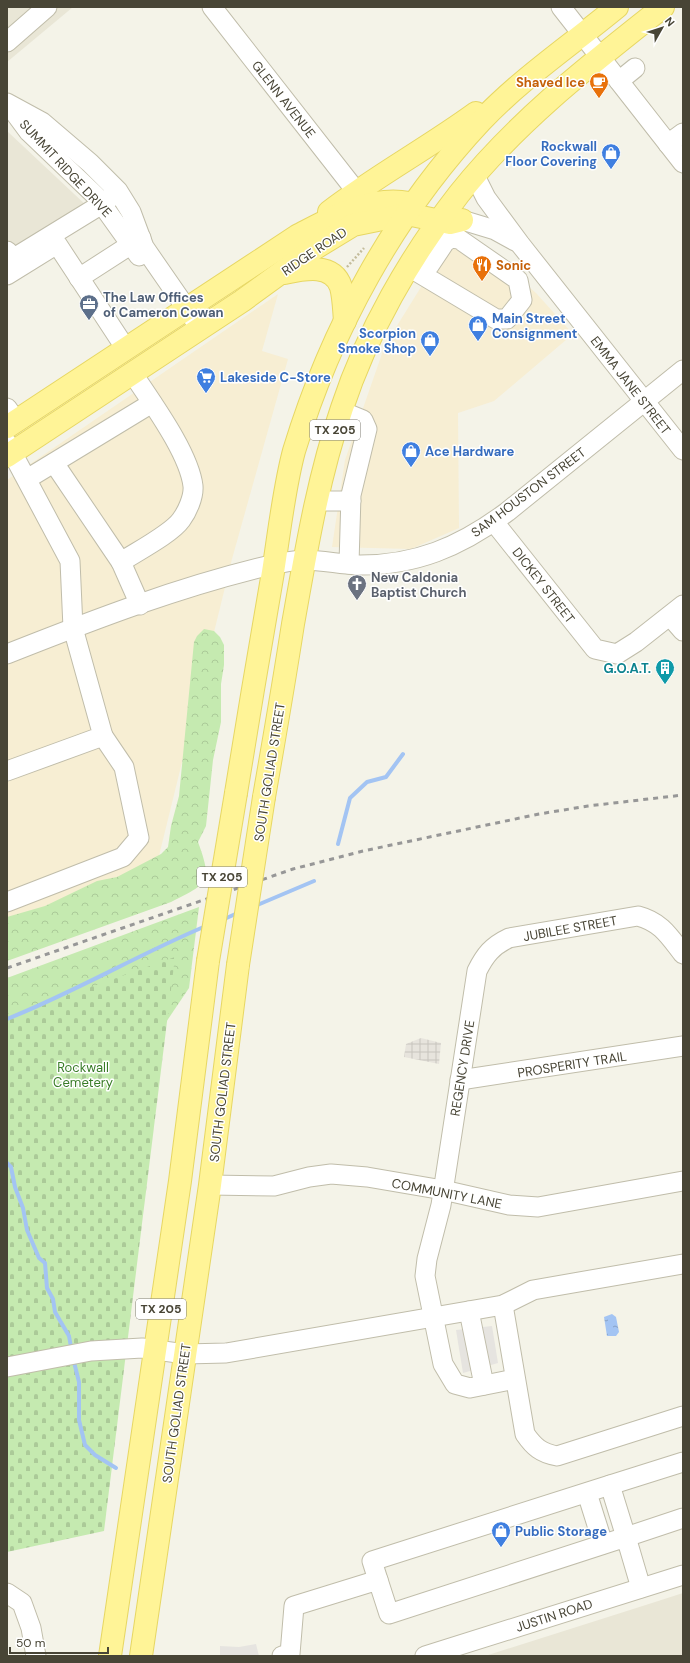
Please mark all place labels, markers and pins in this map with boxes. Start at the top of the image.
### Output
cafe icon: Shaved Ice [588,71,610,99]
place label: Shaved Ice [516,74,585,91]
place label: Rockwall Floor Covering [505,138,597,170]
shop icon: Rockwall Floor Covering [600,142,622,170]
restaurant icon: Sonic [471,254,493,282]
place label: Sonic [496,257,531,274]
place label: The Law Offices of Cameron Cowan [103,289,224,321]
office icon: The Law Offices of Cameron Cowan [78,293,100,321]
place label: Main Street Consignment [492,310,578,342]
shop icon: Main Street Consignment [467,314,489,342]
place label: Scorpion Smoke Shop [338,325,416,357]
shop icon: Scorpion Smoke Shop [419,329,441,357]
supermarket icon: Lakeside C-Store [195,366,217,394]
place label: Lakeside C-Store [220,369,331,386]
shop icon: Ace Hardware [400,440,422,468]
place label: Ace Hardware [425,443,514,460]
place label: New Caldonia Baptist Church [371,569,467,601]
church icon: New Caldonia Baptist Church [346,573,368,601]
building icon: G.O.A.T. [654,657,676,685]
place label: G.O.A.T. [603,660,651,677]
shop icon: Public Storage [490,1520,512,1548]
place label: Public Storage [515,1523,607,1540]

